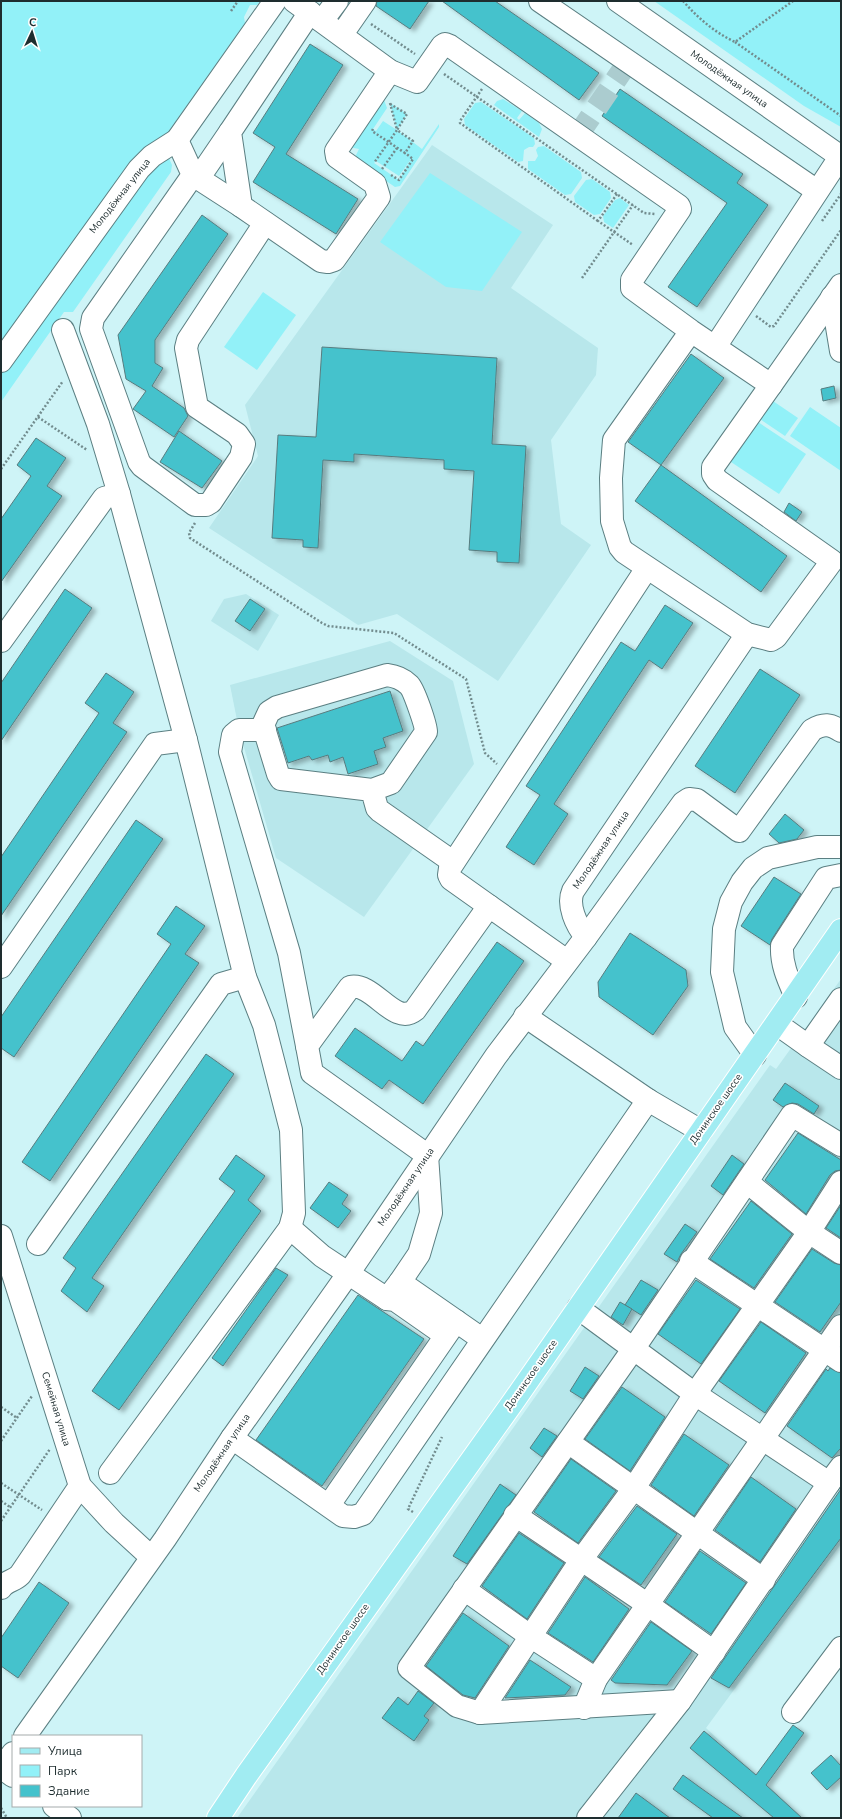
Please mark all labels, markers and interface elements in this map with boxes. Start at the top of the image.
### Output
north arrow [12,12,52,52]
text: С [28,15,37,30]
street label: Молодёжная улица [687,47,771,111]
street label: Молодёжная улица [86,156,154,236]
street label: Молодёжная улица [570,808,632,892]
street label: Донинское шоссе [686,1071,746,1147]
street label: Молодёжная улица [375,1145,437,1229]
street label: Донинское шоссе [501,1337,561,1413]
street label: Семейная улица [38,1370,74,1448]
street label: Молодёжная улица [191,1411,253,1495]
street label: Донинское шоссе [313,1601,373,1677]
legend [12,1735,142,1807]
text: Улица [47,1743,82,1759]
text: Парк [48,1763,78,1779]
text: Здание [48,1783,90,1799]

